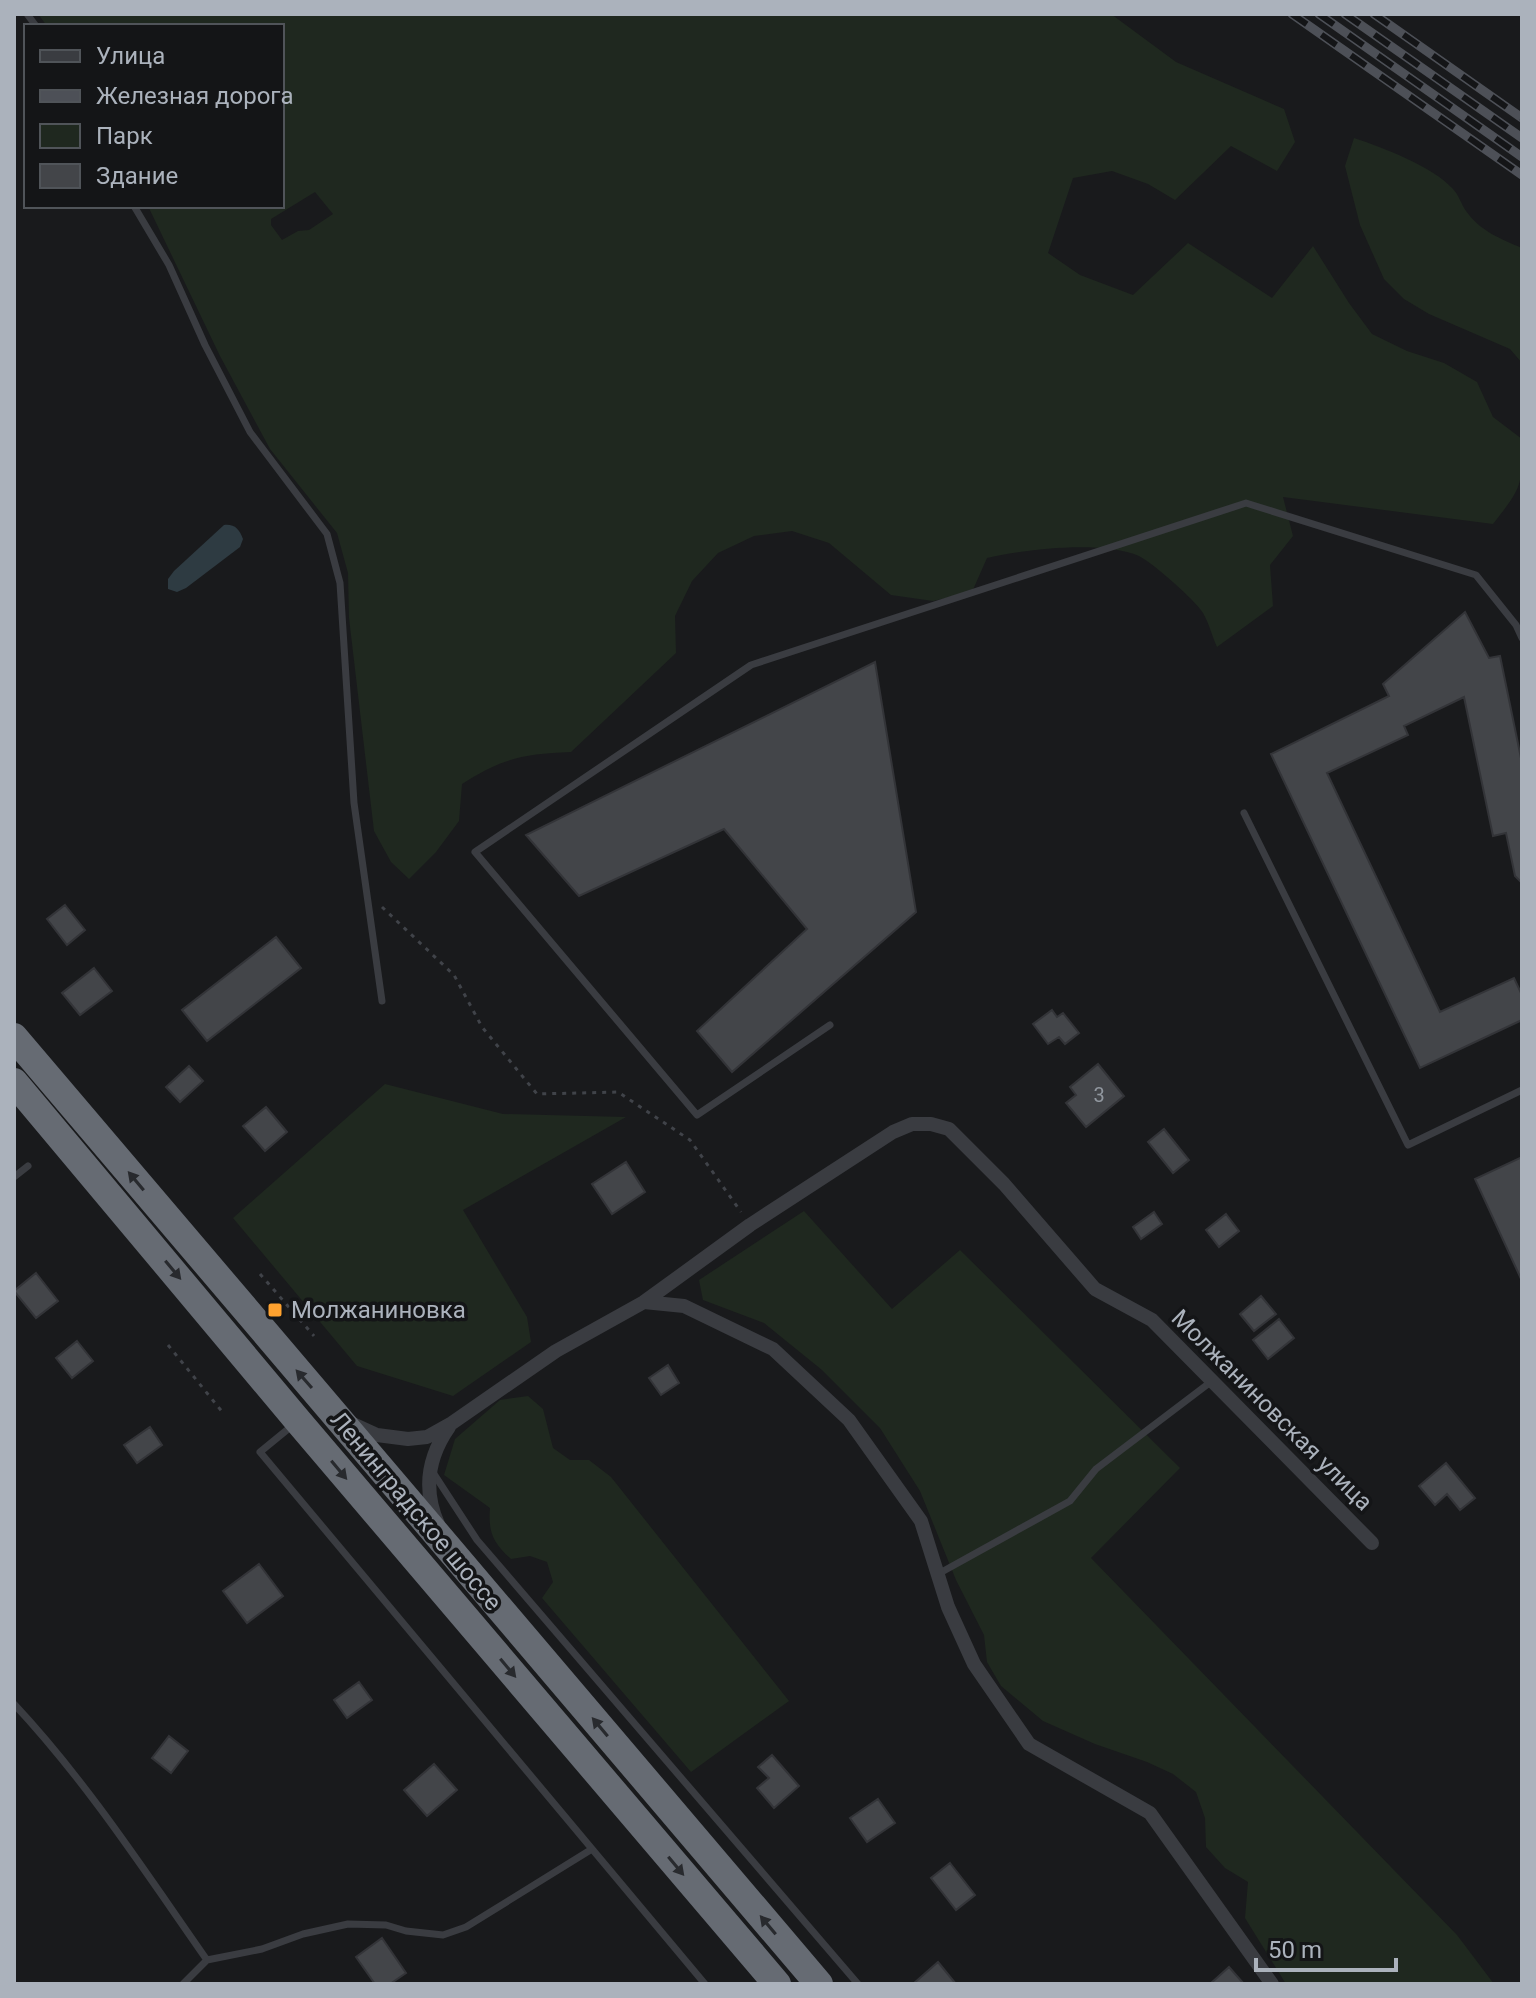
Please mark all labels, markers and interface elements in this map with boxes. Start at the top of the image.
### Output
legend [24,24,284,208]
text: Улица [96,42,165,70]
text: Железная дорога [96,82,293,110]
text: Парк [96,122,153,150]
text: Здание [96,162,178,190]
house number: 3 [1093,1083,1105,1107]
one-way arrow [128,1171,145,1191]
one-way arrow [164,1259,181,1279]
place label: Молжаниновка [291,1296,466,1324]
marker: Молжаниновка [266,1301,284,1319]
street label: Молжаниновская улица [1166,1304,1378,1516]
one-way arrow [296,1370,313,1390]
street label: Ленинградское шоссе [325,1406,507,1616]
one-way arrow [330,1459,347,1479]
one-way arrow [499,1657,516,1677]
one-way arrow [592,1717,609,1737]
one-way arrow [667,1855,684,1875]
one-way arrow [760,1915,777,1935]
scale bar [1256,1922,1396,1972]
text: 50 m [1268,1936,1322,1964]

